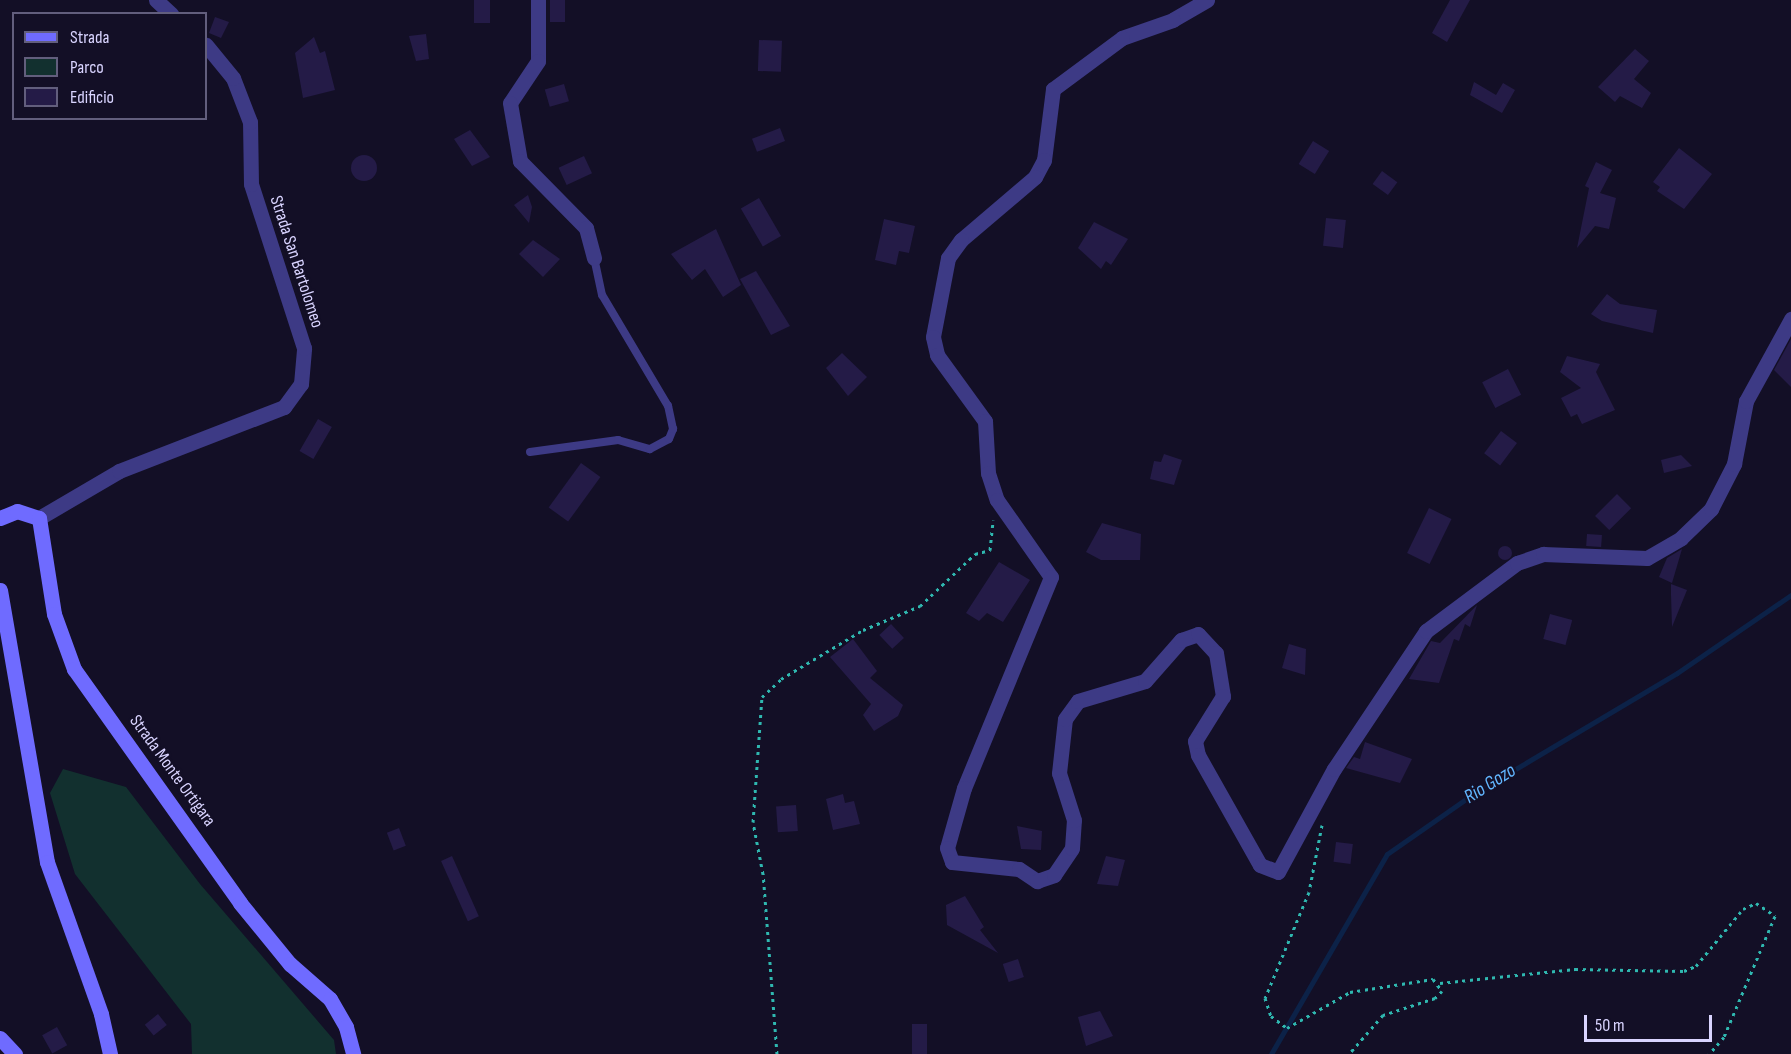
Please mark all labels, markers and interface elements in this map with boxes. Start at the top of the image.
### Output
legend [12,12,207,120]
text: Strada [70,27,109,48]
text: Parco [70,57,104,78]
text: Edificio [70,87,114,108]
street label: Strada San Bartolomeo [264,193,328,331]
street label: Strada Monte Ortigara [124,711,220,831]
water label: Rio Gozo [1460,759,1520,809]
scale bar [1587,1003,1714,1041]
text: 50 m [1595,1015,1625,1036]

